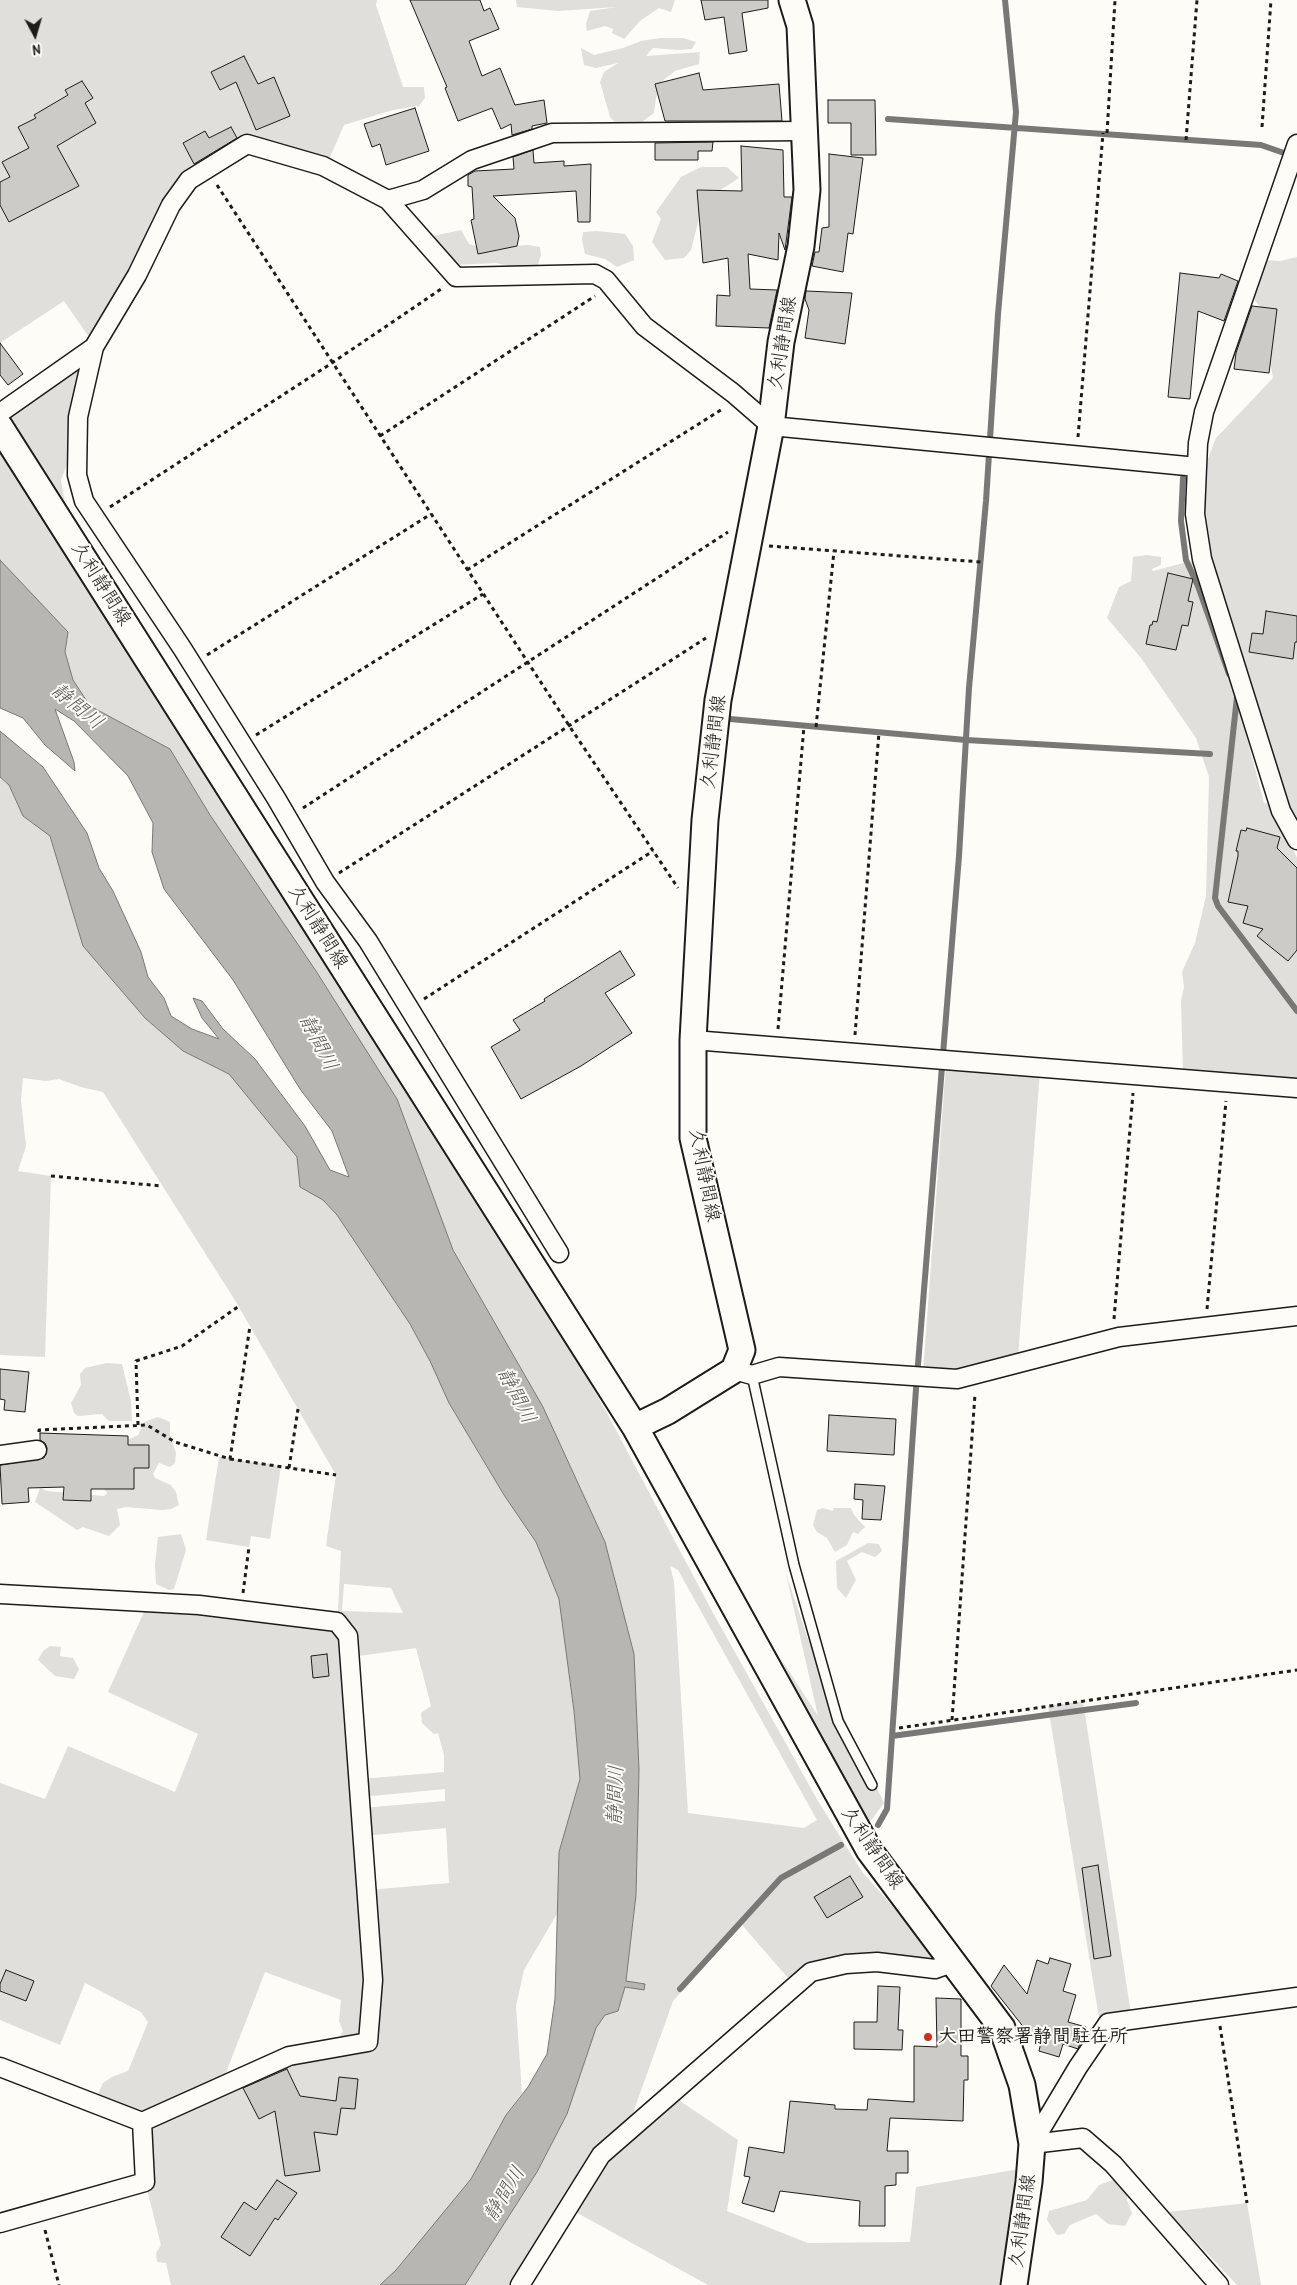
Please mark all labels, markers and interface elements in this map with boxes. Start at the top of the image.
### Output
north arrow [10,10,60,60]
text: N [32,41,41,60]
street label: 久利静間線 [764,294,802,392]
street label: 久利静間線 [66,538,136,630]
water label: 静間川 [46,679,108,735]
street label: 久利静間線 [697,693,731,791]
street label: 久利静間線 [283,881,353,973]
water label: 静間川 [294,1011,342,1075]
street label: 久利静間線 [684,1126,724,1224]
water label: 静間川 [492,1364,540,1428]
water label: 静間川 [603,1765,629,1825]
street label: 久利静間線 [836,1802,908,1894]
place label: 大田警察署静間駐在所 [938,2026,1128,2048]
marker: 大田警察署静間駐在所 [922,2031,934,2043]
water label: 静間川 [479,2162,531,2226]
street label: 久利静間線 [1005,2172,1041,2270]

